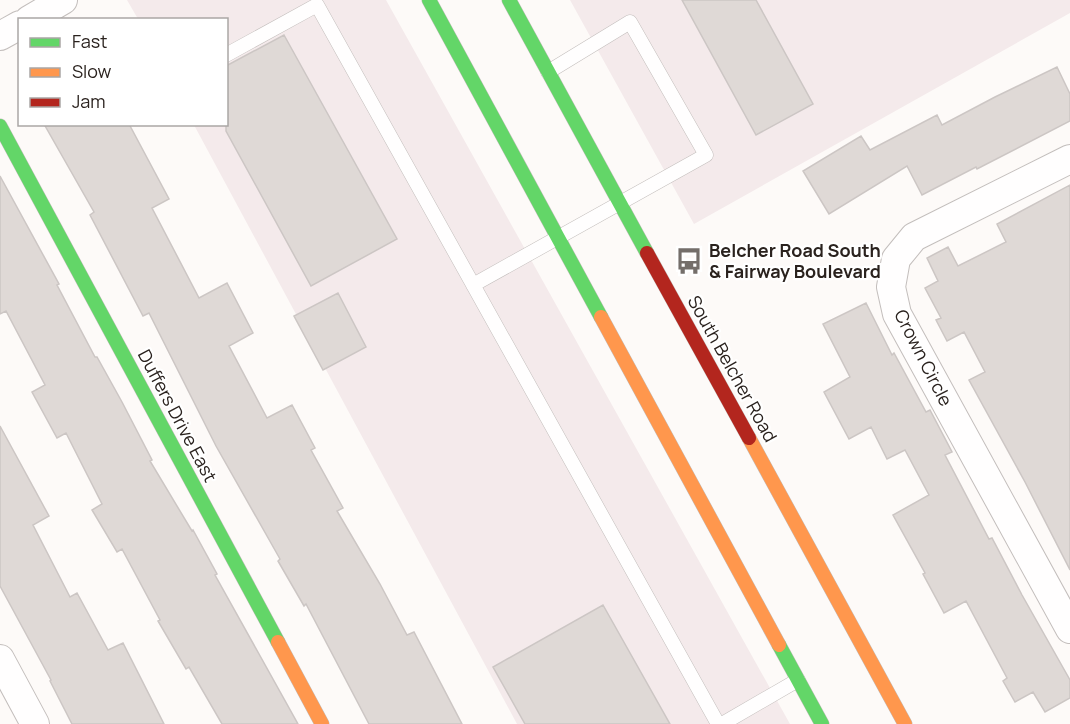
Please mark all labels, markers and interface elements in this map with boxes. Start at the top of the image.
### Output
legend [18,18,228,126]
text: Fast [72,29,107,53]
text: Slow [72,59,112,83]
text: Jam [72,89,106,113]
place label: Belcher Road South & Fairway Boulevard [709,238,881,283]
bus stop icon: Belcher Road South & Fairway Boulevard [674,246,704,276]
street label: South Belcher Road [683,291,783,446]
street label: Crown Circle [889,305,959,410]
street label: Duffers Drive East [133,345,223,486]

